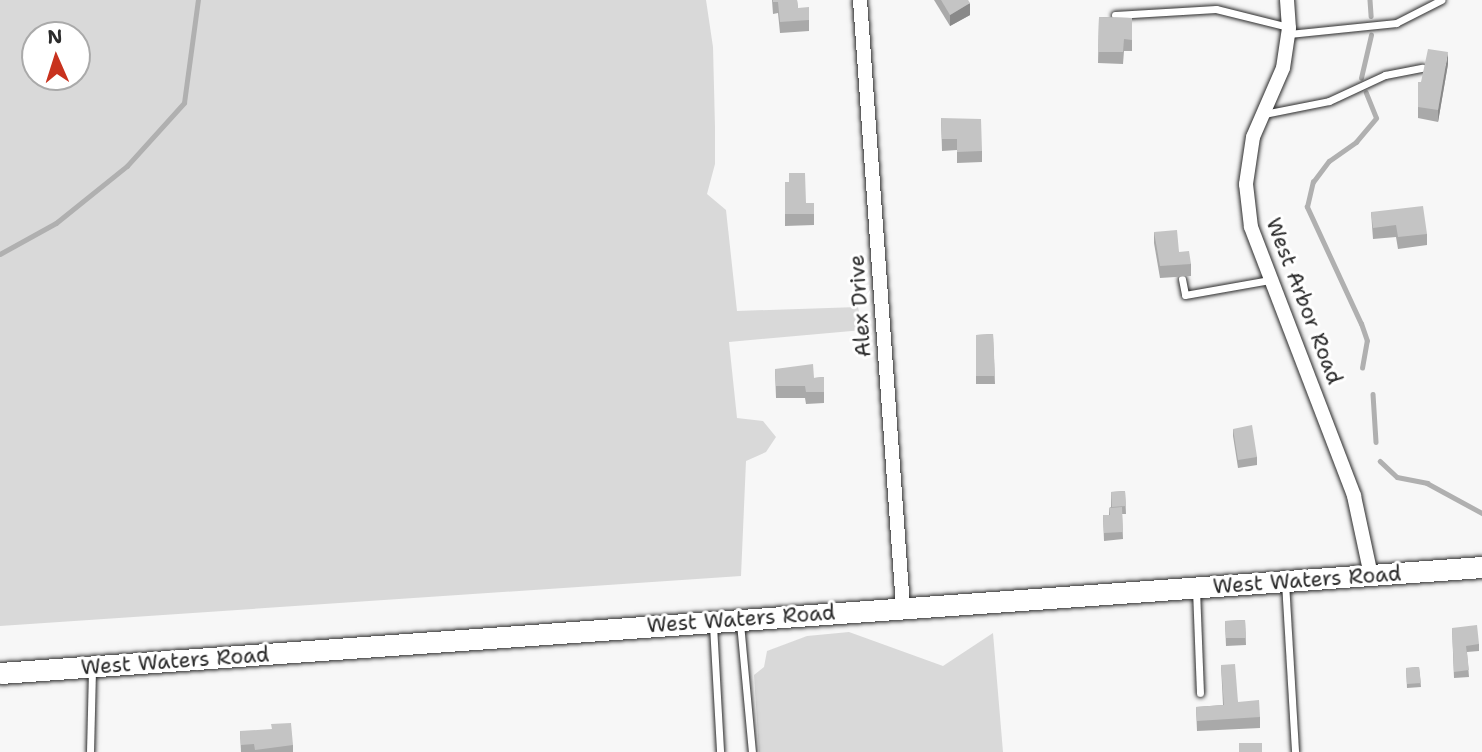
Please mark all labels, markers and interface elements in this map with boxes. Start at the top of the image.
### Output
north arrow [21,21,91,91]
text: N [47,24,63,49]
street label: West Arbor Road [1261,214,1347,388]
street label: Alex Drive [844,254,876,358]
street label: West Waters Road [1212,561,1402,599]
street label: West Waters Road [646,600,836,638]
street label: West Waters Road [80,642,270,680]

